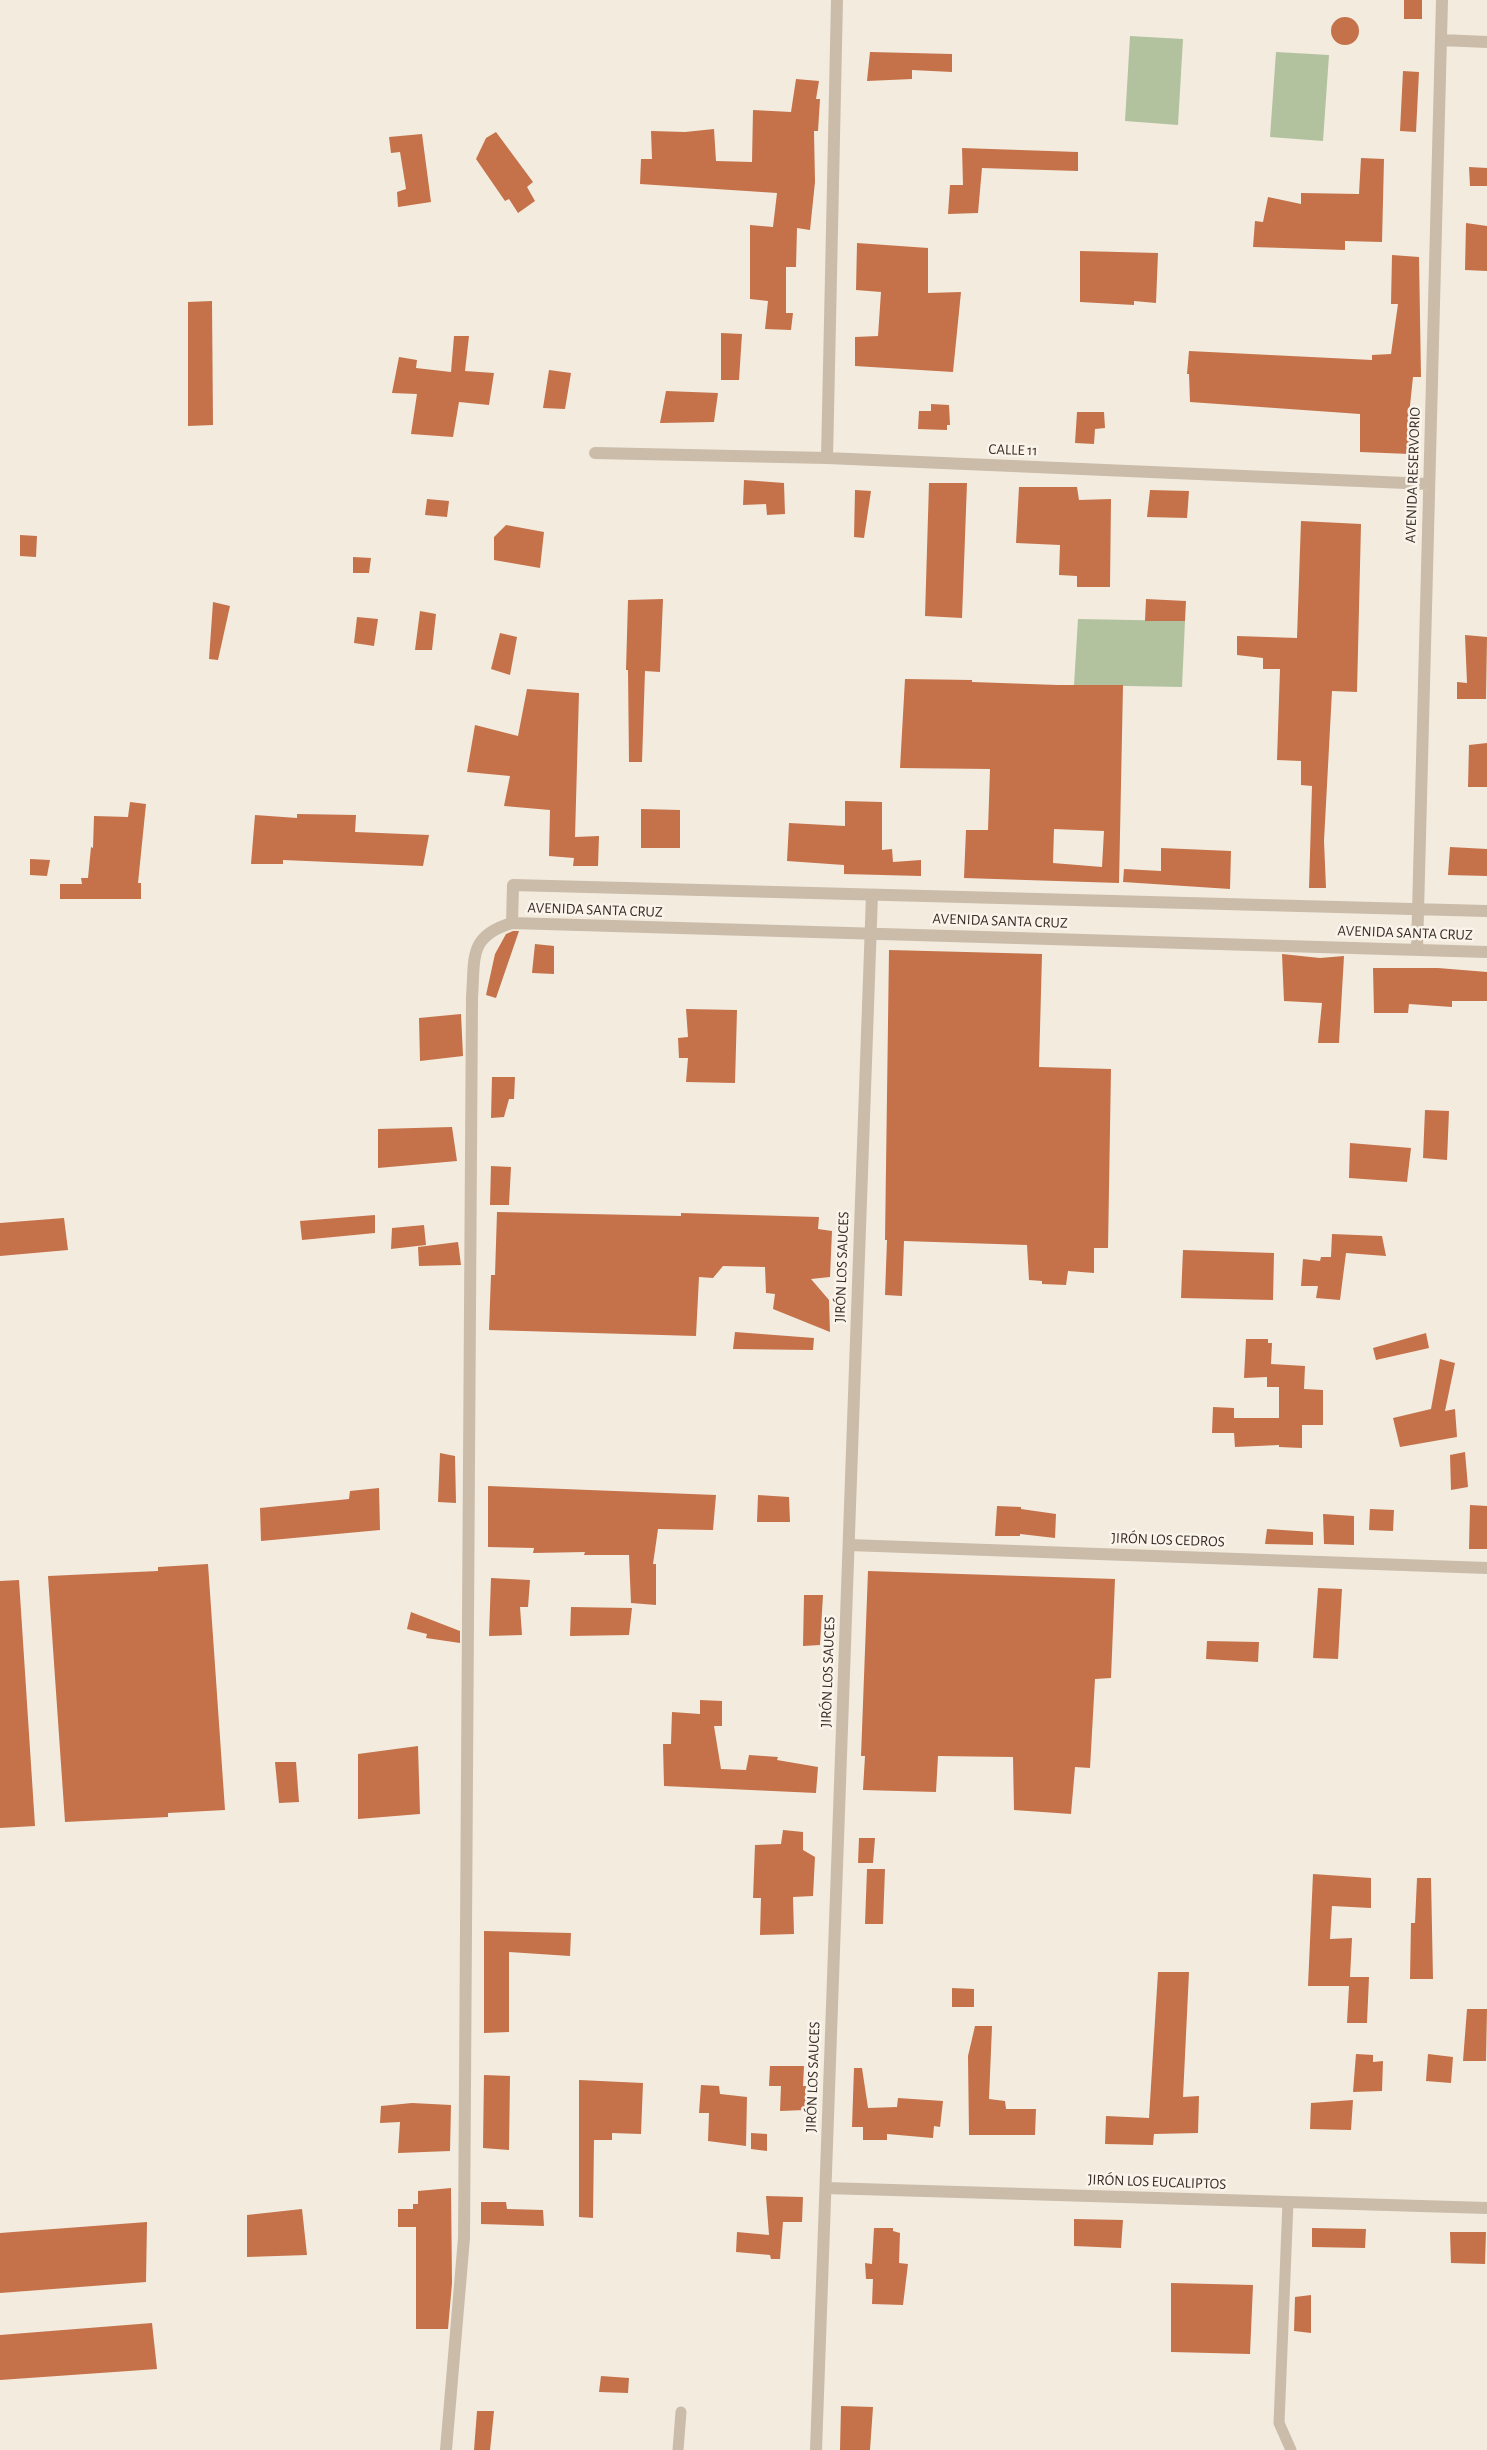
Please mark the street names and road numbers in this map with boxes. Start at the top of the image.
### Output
street label: AVENIDA RESERVORIO [1402,407,1424,543]
street label: CALLE 11 [988,440,1038,460]
street label: AVENIDA SANTA CRUZ [527,899,663,921]
street label: AVENIDA SANTA CRUZ [932,910,1068,932]
street label: AVENIDA SANTA CRUZ [1337,922,1473,944]
street label: JIRÓN LOS SAUCES [831,1211,853,1323]
street label: JIRÓN LOS CEDROS [1111,1529,1225,1551]
street label: JIRÓN LOS SAUCES [817,1616,839,1728]
street label: JIRÓN LOS SAUCES [802,2021,824,2133]
street label: JIRÓN LOS EUCALIPTOS [1088,2171,1226,2193]

